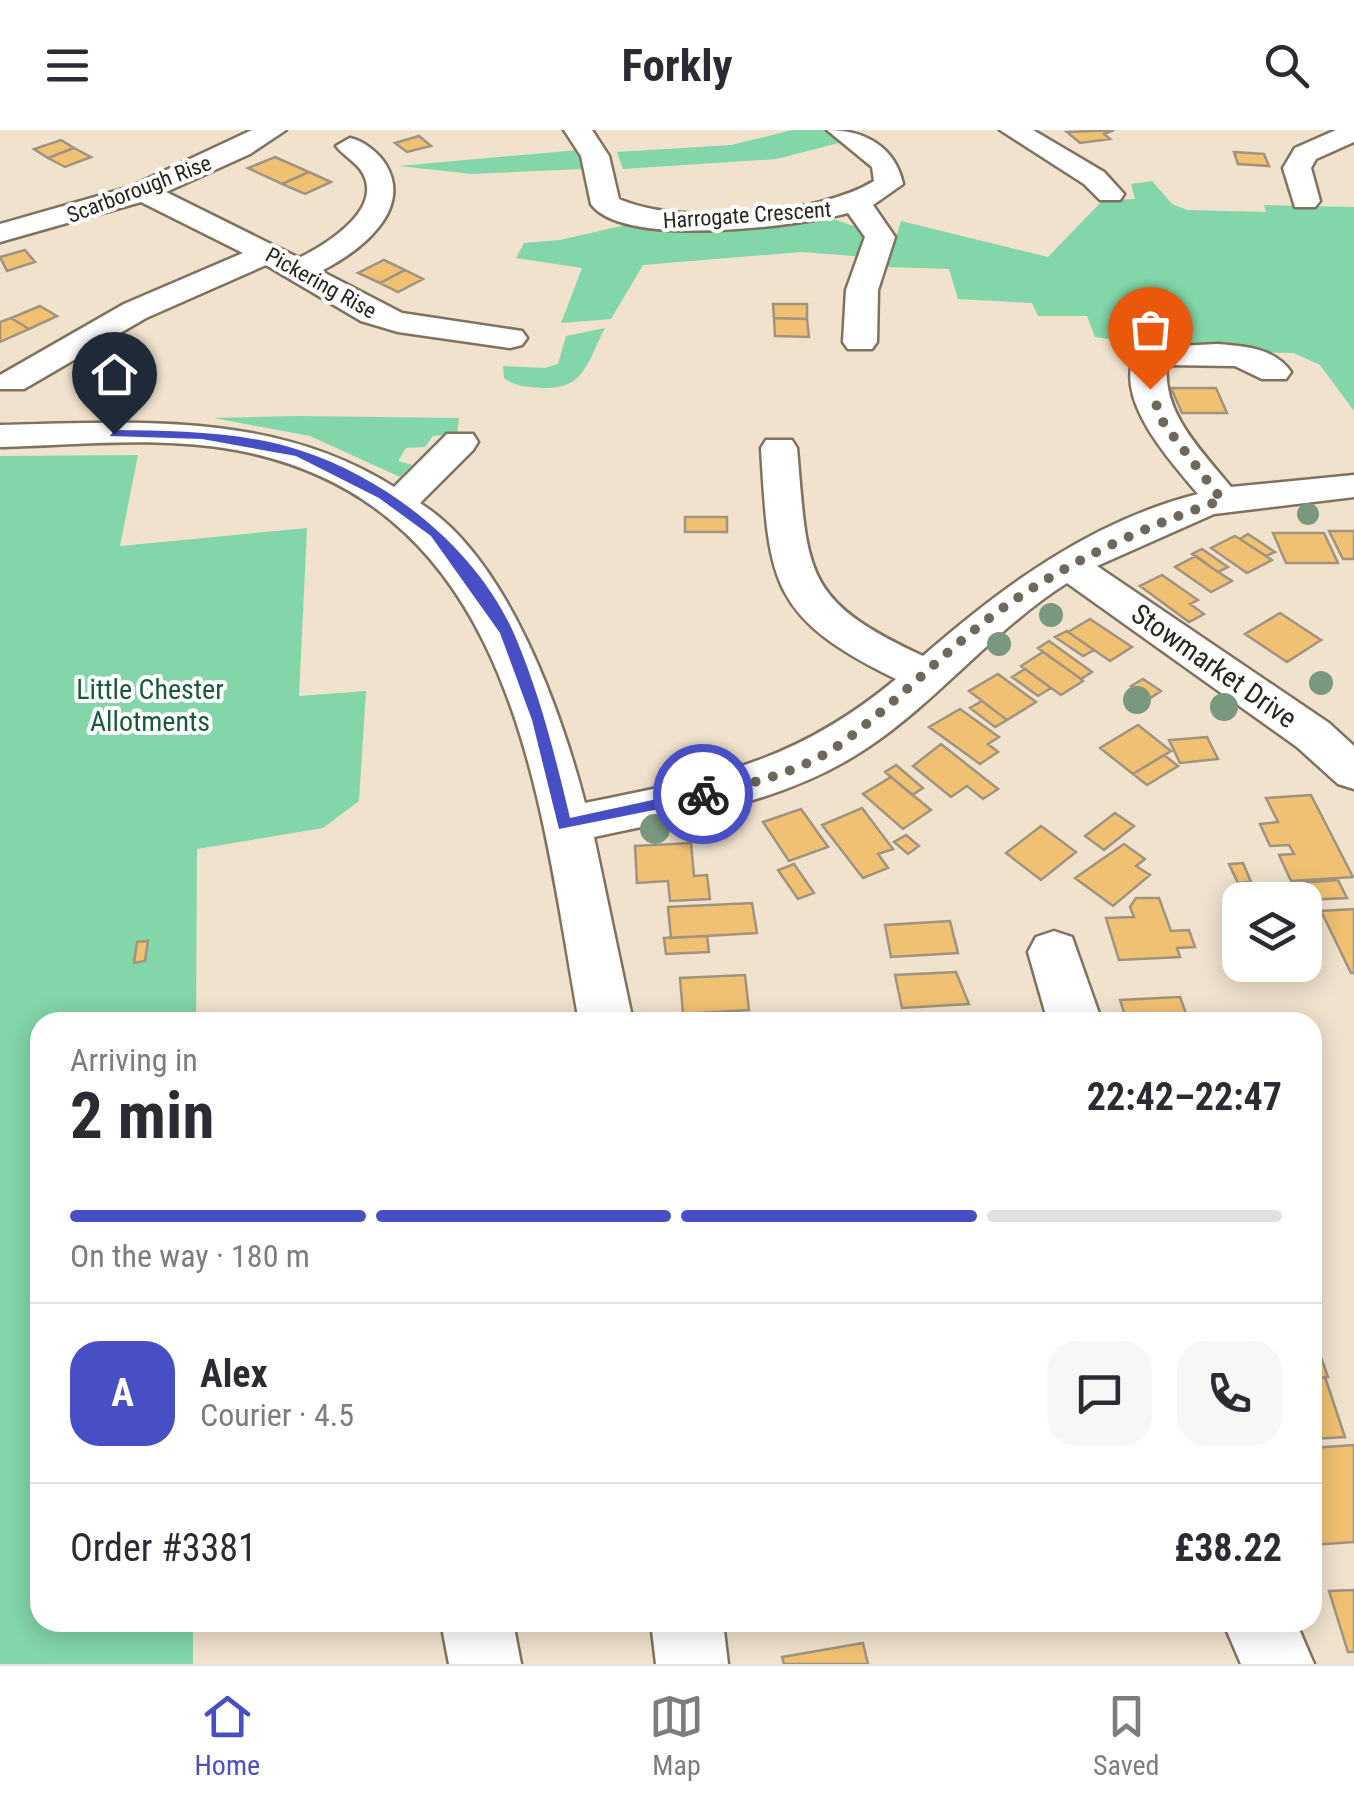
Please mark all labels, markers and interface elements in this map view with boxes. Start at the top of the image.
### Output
icon: menu [40,38,95,93]
icon: search [1259,38,1314,93]
text: Forkly [621,39,733,92]
street label: Scarborough Rise [63,150,215,228]
street label: Harrogate Crescent [662,197,832,233]
street label: Pickering Rise [261,242,381,324]
pin [1108,287,1193,390]
icon: bag [1123,302,1178,357]
pin [72,332,157,435]
icon: home [87,347,142,402]
street label: Stowmarket Drive [1125,597,1303,735]
park label: Little Chester Allotments [76,673,224,738]
courier [653,744,753,844]
icon: bike [676,767,731,822]
map controls [1222,882,1322,982]
button: layers [1222,882,1322,982]
text: Arriving in [70,1041,198,1079]
text: 22:42–22:47 [1087,1075,1282,1119]
text: 2 min [70,1078,214,1154]
text: On the way · 180 m [70,1237,310,1275]
button: chat [1047,1341,1152,1446]
button: phone [1177,1341,1282,1446]
text: Alex [200,1352,268,1396]
text: A [111,1371,134,1415]
text: Courier · 4.5 [200,1396,354,1434]
text: Order #3381 [70,1526,257,1570]
text: £38.22 [1174,1526,1282,1570]
tab: Home [194,1689,260,1782]
tab: Map [649,1689,704,1782]
tab: Saved [1093,1689,1160,1782]

